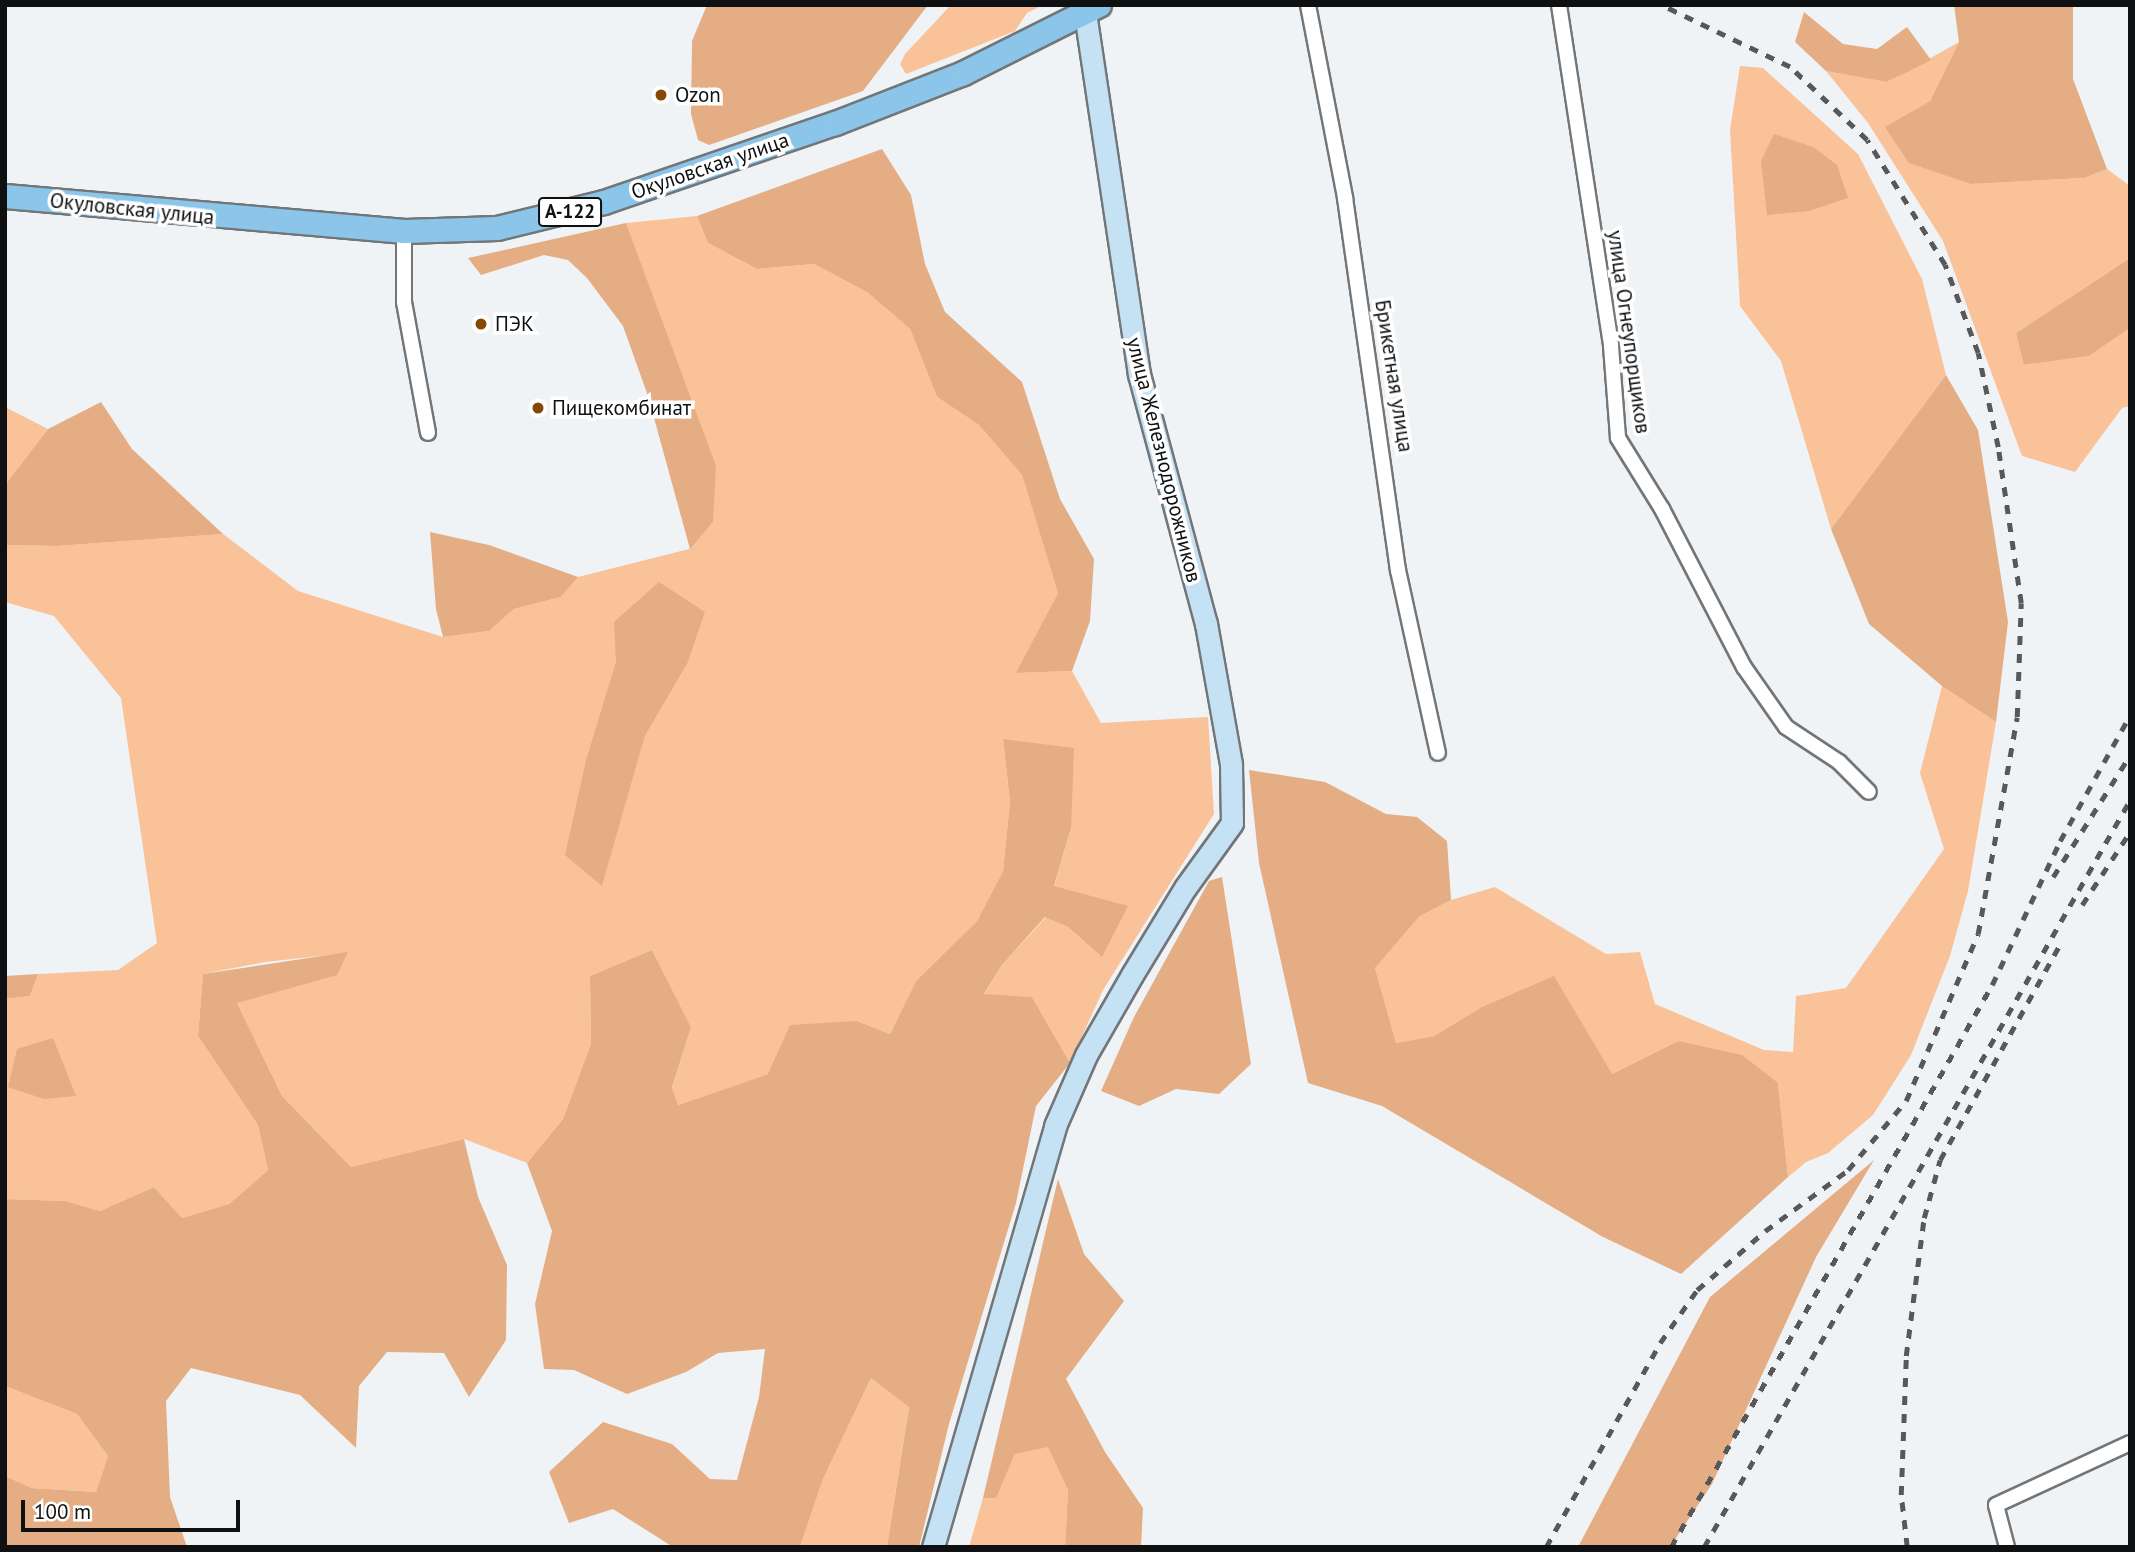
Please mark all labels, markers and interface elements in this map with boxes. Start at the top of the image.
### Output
place label: Ozon [675,82,721,108]
marker: Ozon [653,87,669,103]
street label: Окуловская улица [628,127,792,205]
street label: Окуловская улица [49,188,215,230]
road number: А-122 [537,196,603,228]
street label: улица Огнеупорщиков [1602,229,1656,435]
street label: Брикетная улица [1370,298,1418,454]
place label: ПЭК [495,311,534,337]
marker: ПЭК [473,316,489,332]
street label: улица Железнодорожников [1121,335,1207,585]
place label: Пищекомбинат [552,395,691,421]
marker: Пищекомбинат [530,400,546,416]
scale bar [24,1486,243,1530]
text: 100 m [34,1498,91,1525]

